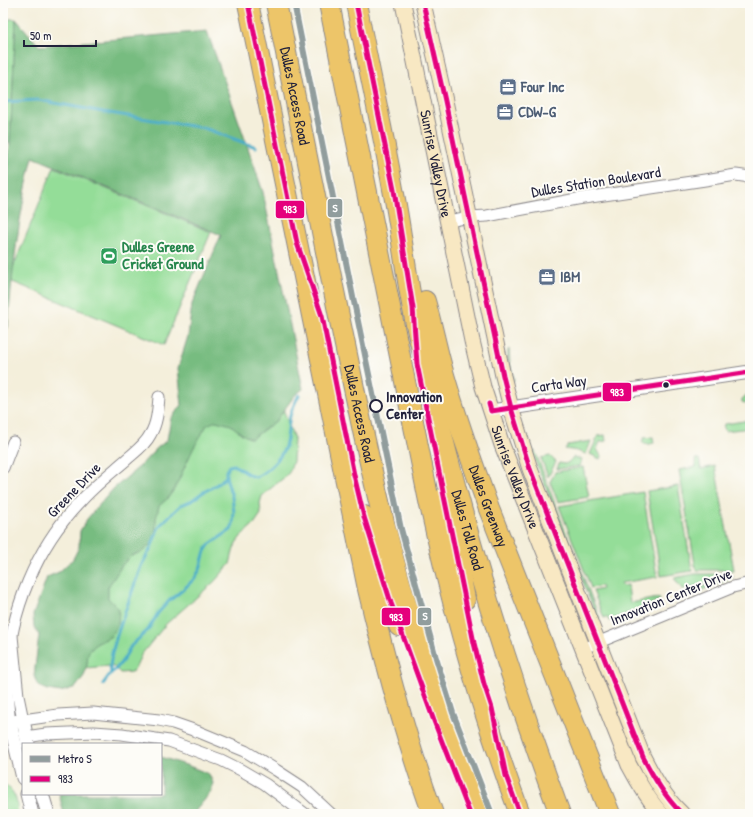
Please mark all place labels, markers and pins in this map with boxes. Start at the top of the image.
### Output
place label: Four Inc [520,76,565,97]
office icon: Four Inc [498,77,518,97]
place label: CDW-G [518,101,557,122]
office icon: CDW-G [495,102,515,122]
place label: Dulles Greene Cricket Ground [122,236,204,274]
sports icon: Dulles Greene Cricket Ground [99,246,119,266]
place label: IBM [560,266,580,287]
office icon: IBM [537,267,557,287]
unlabelled marker [661,380,671,390]
place label: Innovation Center [386,386,443,424]
marker: Innovation Center [369,399,383,413]

